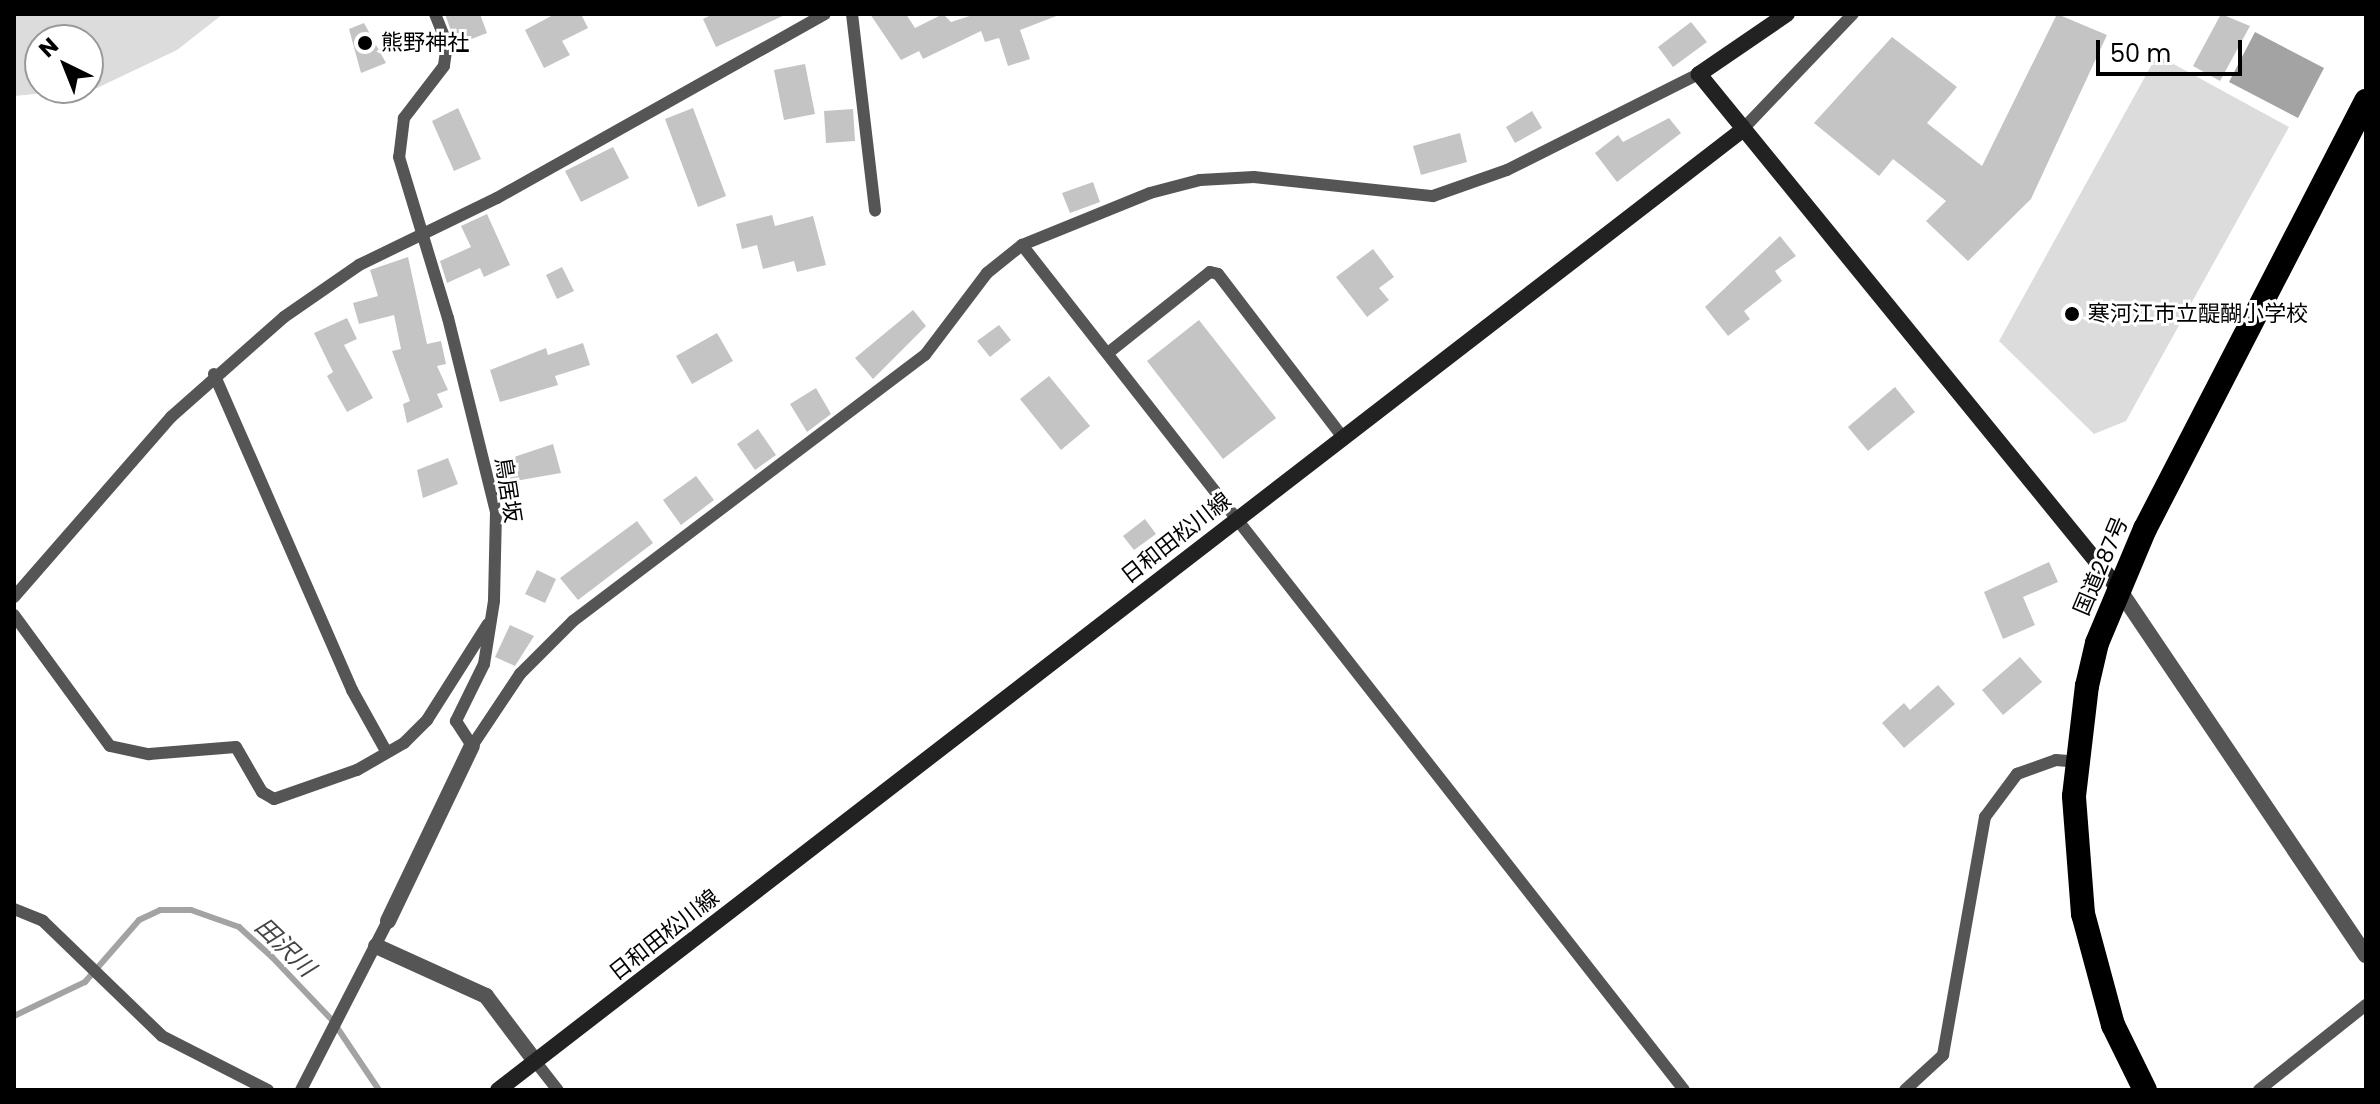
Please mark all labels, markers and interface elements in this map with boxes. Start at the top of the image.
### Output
north arrow [24,24,104,104]
scale bar [2100,24,2246,74]
place label: 熊野神社 [381,30,469,56]
text: N [32,31,65,65]
marker: 熊野神社 [356,34,374,52]
text: 50 m [2110,37,2171,70]
place label: 寒河江市立醍醐小学校 [2088,301,2308,327]
marker: 寒河江市立醍醐小学校 [2063,305,2081,323]
street label: 鳥居坂 [490,455,526,525]
street label: 日和田松川線 [1116,487,1236,589]
street label: 国道287号 [2068,513,2134,619]
street label: 日和田松川線 [604,884,724,986]
water label: 田沢川 [249,912,321,982]

